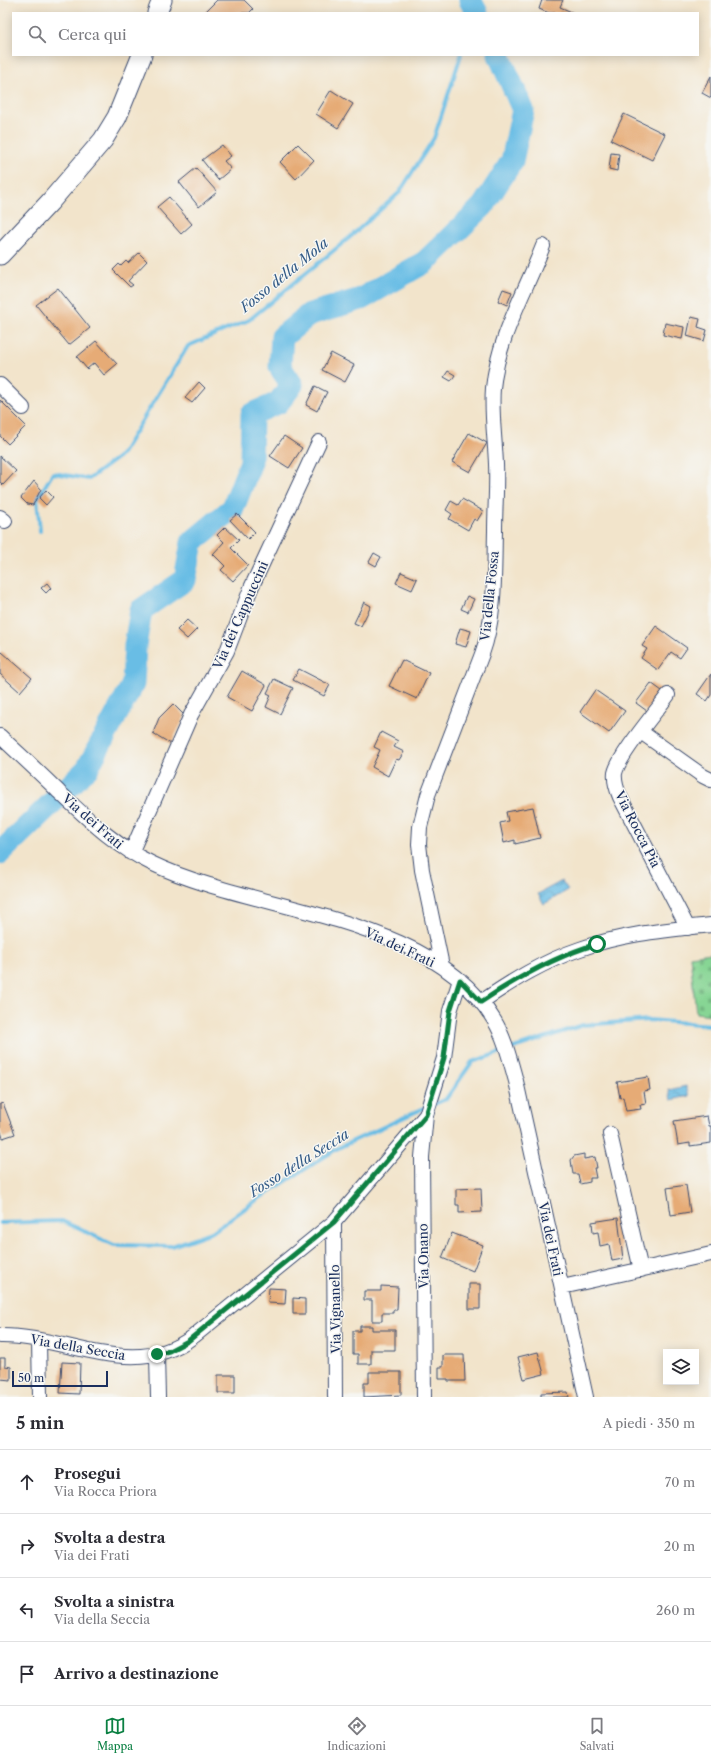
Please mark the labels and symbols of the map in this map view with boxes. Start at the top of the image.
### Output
water label: Fosso della Mola [236,234,332,317]
street label: Via della Fossa [476,550,502,643]
street label: Via dei Cappuccini [209,558,271,672]
street label: Via Rocca Pia [611,787,664,870]
street label: Via dei Frati [59,790,127,852]
street label: Via dei Frati [362,923,438,970]
route start [588,935,606,953]
water label: Fosso della Seccia [245,1125,353,1201]
street label: Via dei Frati [535,1200,567,1278]
street label: Via Onano [414,1223,432,1290]
street label: Via Vignanello [326,1264,344,1355]
street label: Via della Seccia [28,1331,127,1363]
route end [148,1345,166,1363]
scale bar [12,1369,108,1388]

